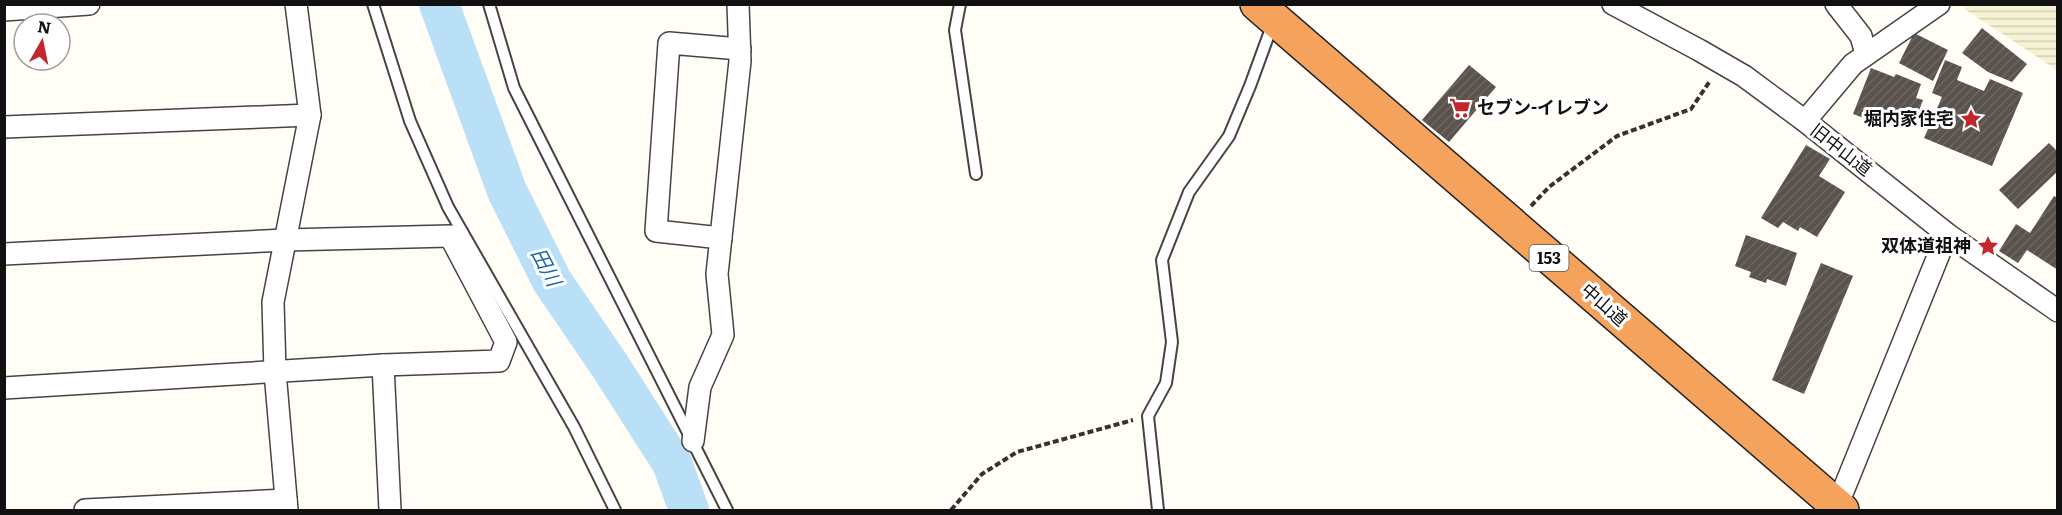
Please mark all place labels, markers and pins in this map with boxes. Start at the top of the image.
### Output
place label: セブン-イレブン [1477,93,1609,120]
supermarket icon: セブン-イレブン [1448,96,1472,120]
place label: 堀内家住宅 [1864,104,1954,131]
place icon: 堀内家住宅 [1959,107,1983,131]
place label: 双体道祖神 [1881,231,1971,258]
place icon: 双体道祖神 [1976,234,2000,258]

